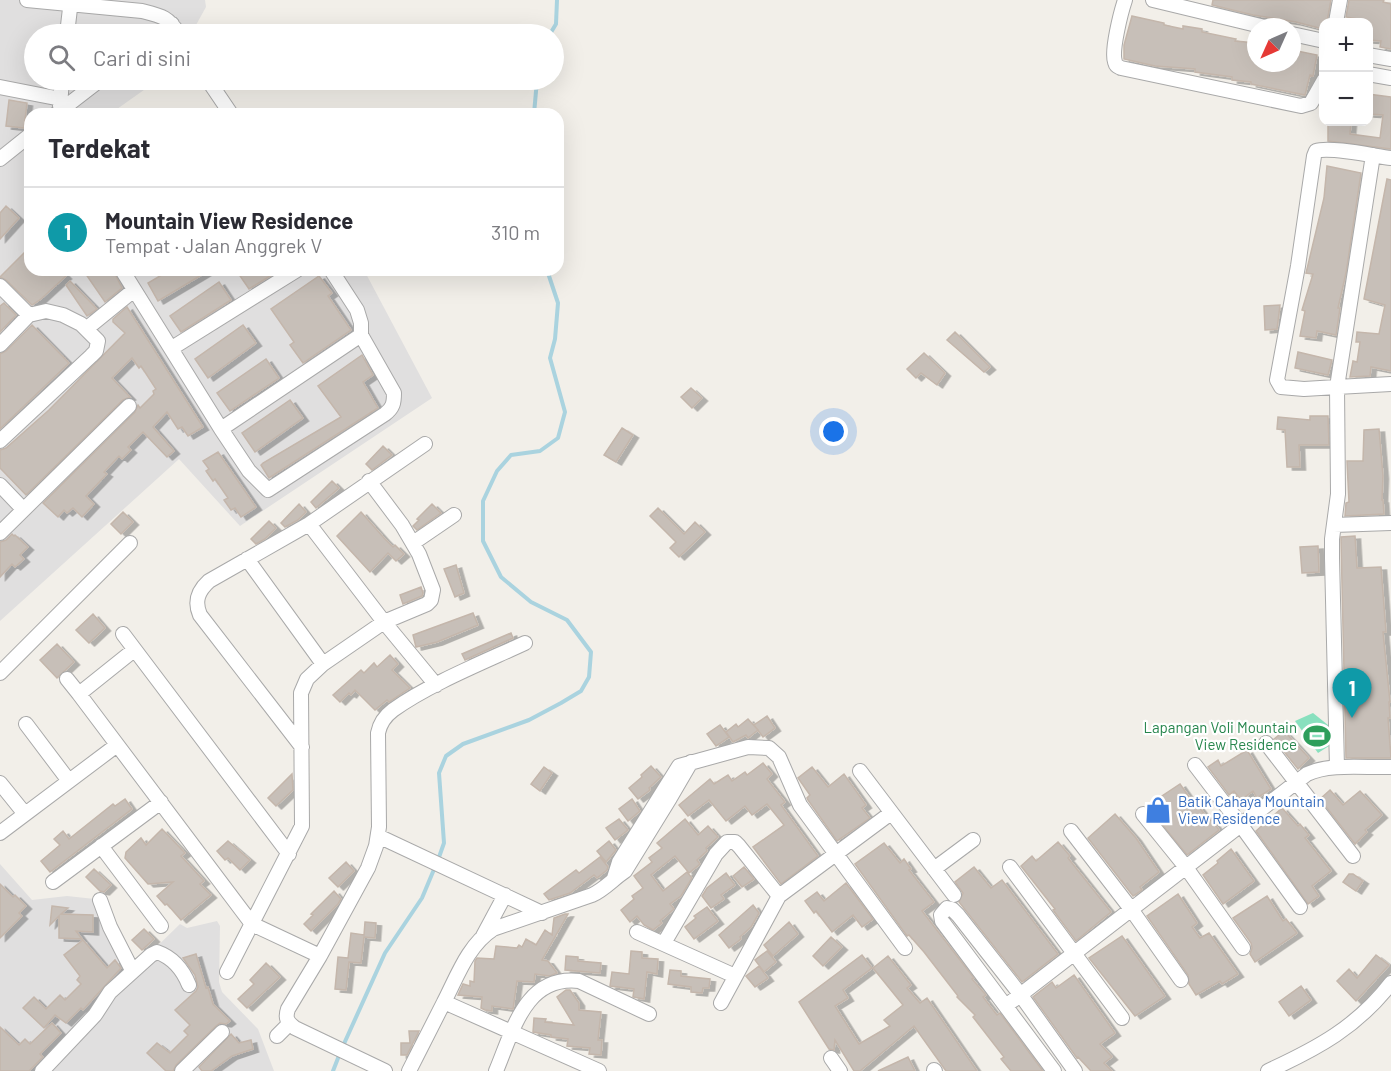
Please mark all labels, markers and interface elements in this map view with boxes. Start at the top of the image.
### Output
north arrow [1247,18,1301,72]
map controls [1319,18,1373,126]
button: + [1319,18,1373,72]
search box [24,24,564,90]
icon: search [45,41,78,74]
text: Cari di sini [93,44,191,70]
button: − [1319,72,1373,126]
text: Terdekat [48,132,150,163]
text: Mountain View Residence [105,207,353,233]
text: 1 [64,220,71,244]
text: 310 m [491,220,540,244]
text: Tempat · Jalan Anggrek V [105,233,322,257]
your location [819,417,848,446]
pin: 1 [1332,668,1372,718]
place label: Lapangan Voli Mountain View Residence [1143,718,1297,753]
sports icon: Lapangan Voli Mountain View Residence [1302,721,1332,751]
place label: Batik Cahaya Mountain View Residence [1178,792,1325,827]
shop icon: Batik Cahaya Mountain View Residence [1143,795,1173,825]

